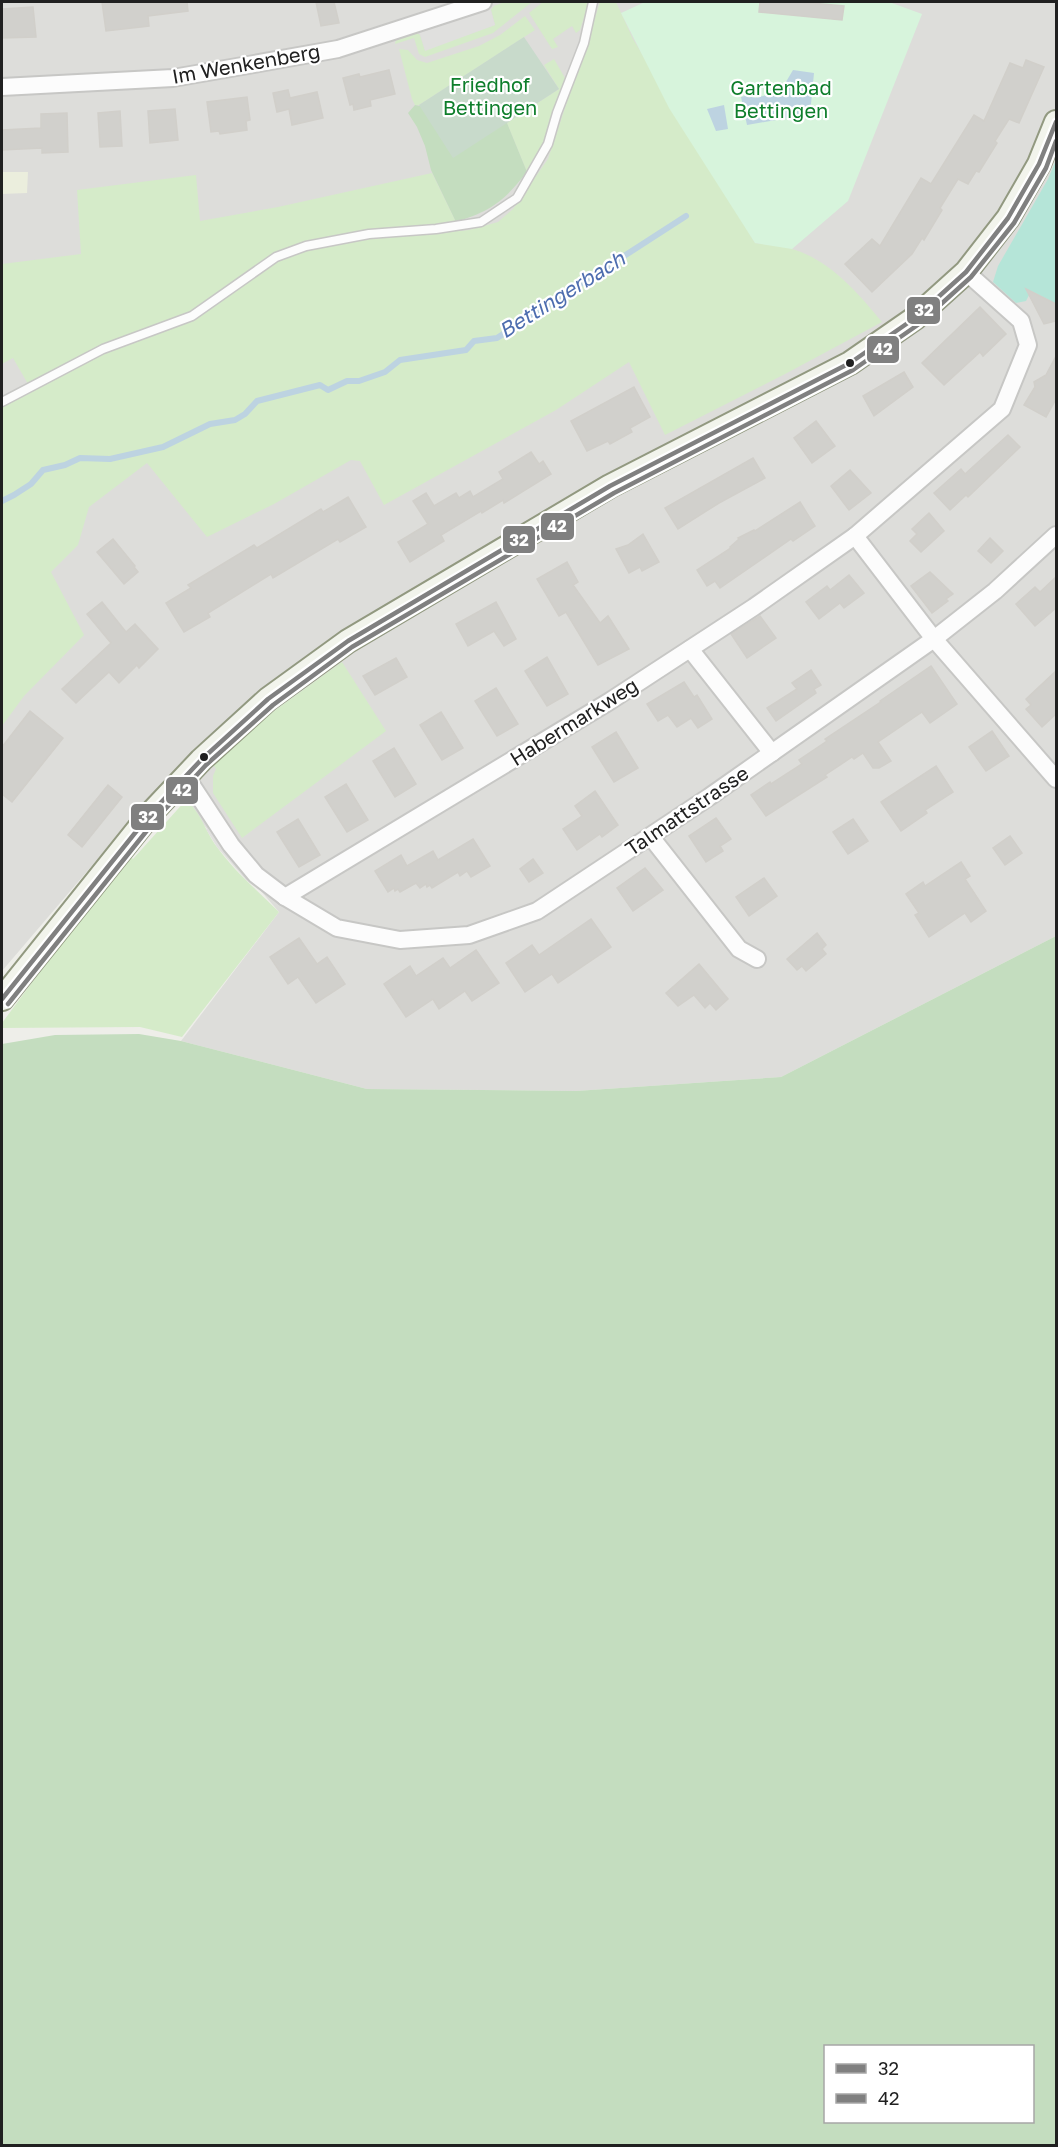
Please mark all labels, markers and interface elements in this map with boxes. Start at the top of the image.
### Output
street label: Im Wenkenberg [170,38,322,88]
park label: Friedhof Bettingen [443,72,537,119]
park label: Gartenbad Bettingen [730,75,832,122]
water label: Bettingerbach [494,244,630,343]
line badge: 32 [906,296,941,325]
text: 32 [914,300,934,320]
line badge: 42 [866,335,900,364]
text: 42 [873,339,893,359]
unlabelled marker [844,357,856,369]
line badge: 42 [540,512,575,541]
text: 42 [547,516,567,536]
line badge: 32 [502,525,536,554]
text: 32 [509,530,529,550]
street label: Habermarkweg [505,672,642,770]
unlabelled marker [198,751,210,763]
street label: Talmattstrasse [620,760,753,860]
line badge: 42 [165,776,199,805]
text: 42 [172,780,192,800]
line badge: 32 [130,803,165,831]
text: 32 [138,807,158,827]
legend [824,2045,1034,2123]
text: 32 [878,2057,899,2079]
text: 42 [878,2087,899,2109]

